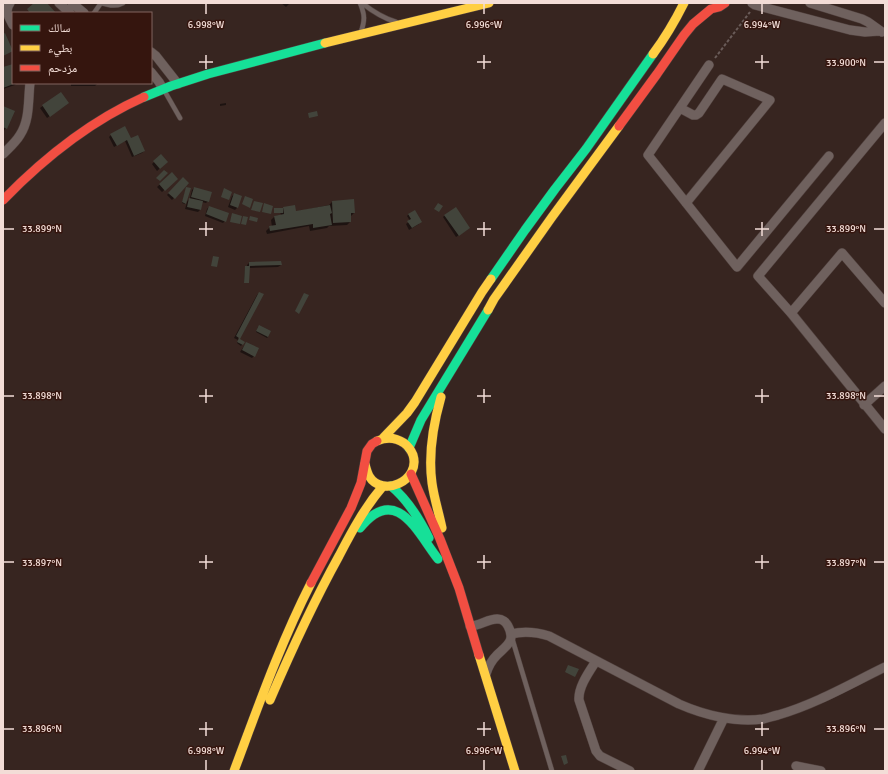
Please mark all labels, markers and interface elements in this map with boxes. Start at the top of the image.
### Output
legend [12,12,152,84]
text: 6.998°W [188,19,225,31]
text: 6.996°W [466,19,503,31]
text: 6.994°W [744,19,781,31]
text: سالك [48,21,70,36]
text: بطيء [48,41,72,58]
text: 33.900°N [826,57,866,69]
text: مزدحم [48,61,77,76]
text: 33.899°N [22,223,62,235]
text: 33.899°N [826,223,866,235]
text: 33.898°N [22,390,62,402]
text: 33.898°N [826,390,866,402]
text: 33.897°N [22,557,62,569]
text: 33.897°N [826,557,866,569]
text: 33.896°N [22,723,62,735]
text: 33.896°N [826,723,866,735]
text: 6.998°W [188,745,225,757]
text: 6.996°W [466,745,503,757]
text: 6.994°W [744,745,781,757]

